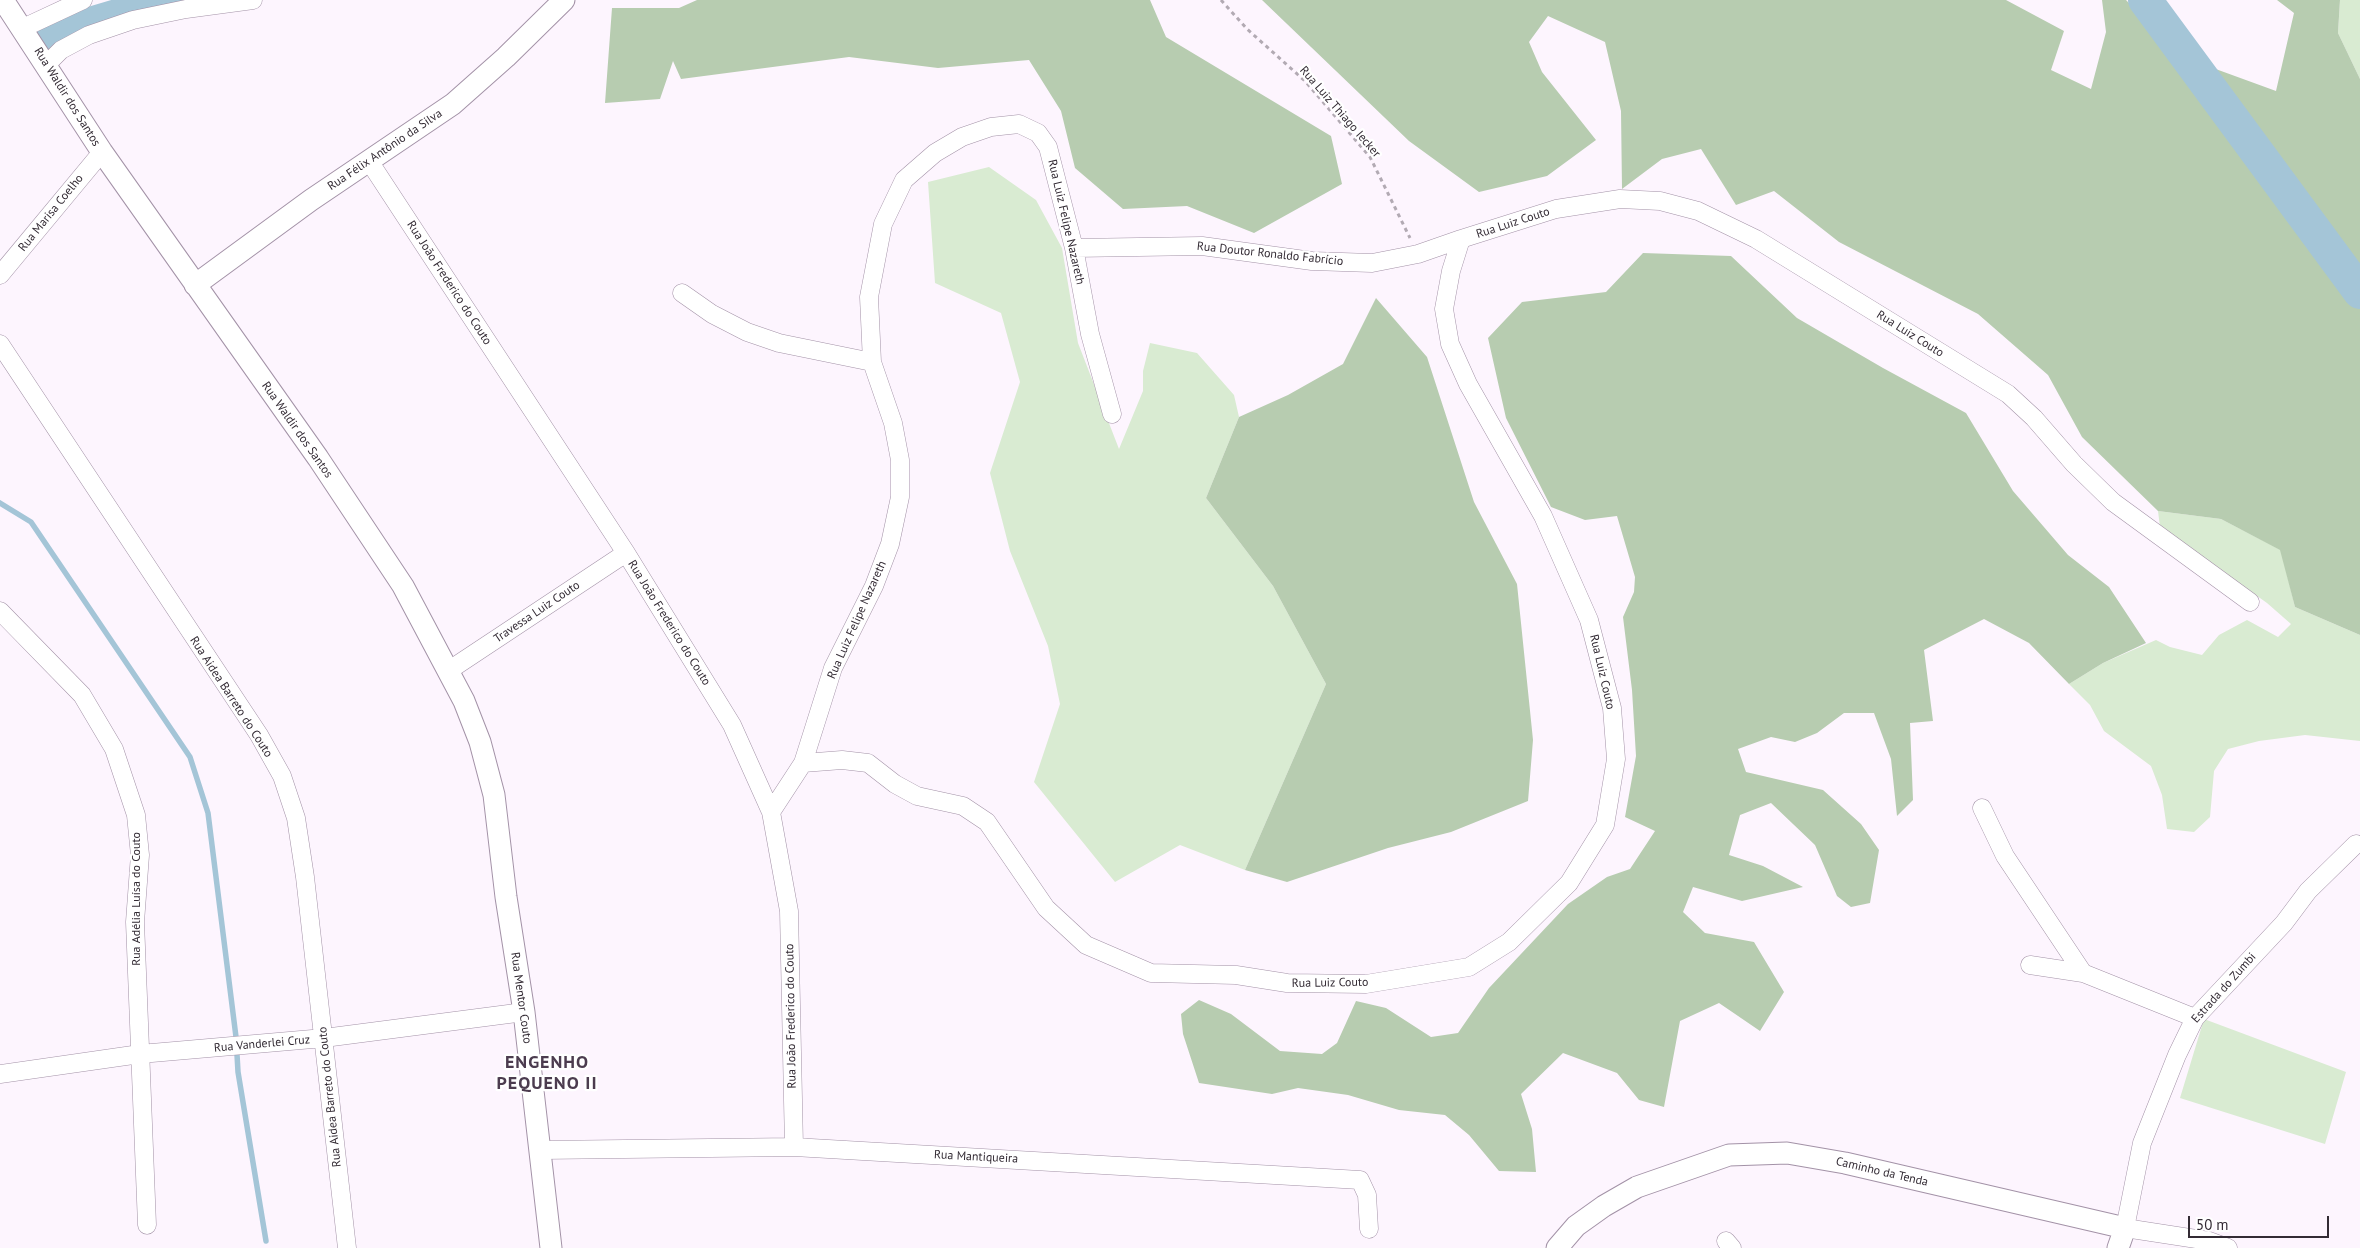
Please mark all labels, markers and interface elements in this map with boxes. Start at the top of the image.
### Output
street label: Rua Waldir dos Santos [31,45,103,149]
street label: Rua Luiz Thiago Iecker [1297,64,1383,160]
street label: Rua Félix Antônio da Silva [325,106,445,194]
street label: Rua Luiz Felipe Nazareth [1045,158,1087,286]
street label: Rua Marisa Coelho [15,172,87,254]
street label: Rua Luiz Couto [1474,204,1552,242]
street label: Rua João Frederico do Couto [403,218,495,348]
street label: Rua Doutor Ronaldo Fabrício [1196,239,1344,269]
street label: Rua Luiz Couto [1874,308,1946,360]
street label: Rua Waldir dos Santos [258,379,336,481]
street label: Rua João Frederico do Couto [624,558,714,688]
street label: Rua Luiz Felipe Nazareth [824,559,890,681]
street label: Travessa Luiz Couto [491,578,583,646]
street label: Rua Luiz Couto [1586,633,1618,711]
street label: Rua Aidea Barreto do Couto [187,634,275,760]
street label: Rua Adélia Luísa do Couto [130,832,144,966]
street label: Rua João Frederico do Couto [783,943,799,1089]
street label: Estrada do Zumbi [2189,950,2259,1026]
street label: Rua Mentor Couto [507,951,535,1045]
street label: Rua Luiz Couto [1292,975,1368,991]
street label: Rua Aidea Barreto do Couto [315,1026,345,1168]
street label: Rua Vanderlei Cruz [213,1033,311,1055]
district label: ENGENHO PEQUENO II [495,1052,599,1094]
street label: Rua Mantiqueira [934,1148,1018,1166]
street label: Caminho da Tenda [1835,1154,1929,1190]
scale bar [2190,1206,2331,1238]
text: 50 m [2196,1215,2229,1234]

